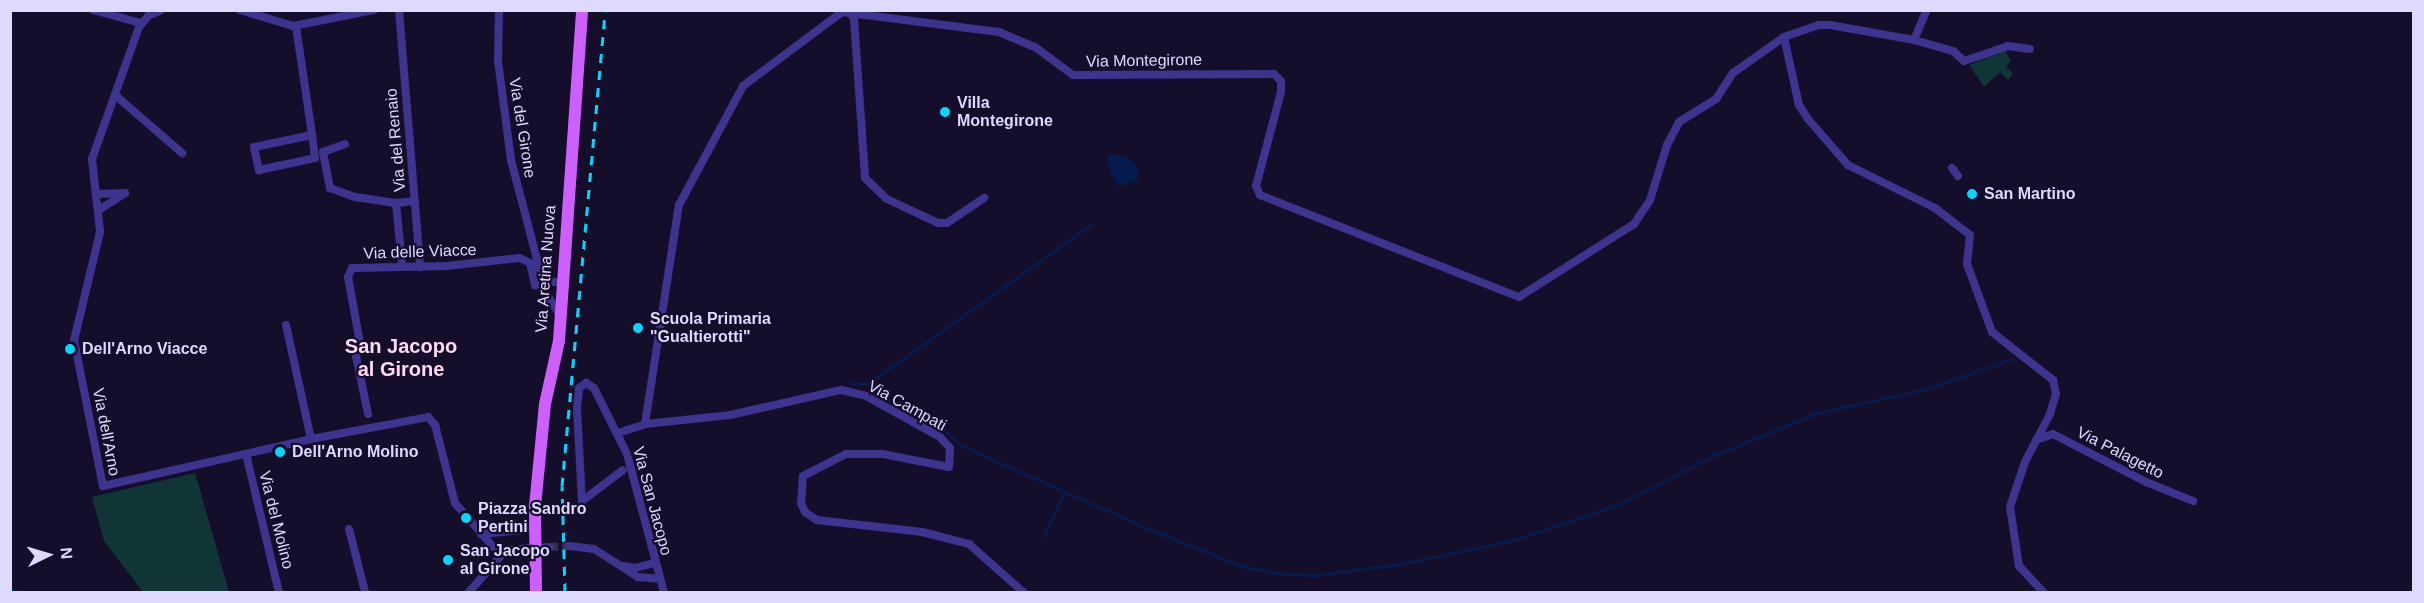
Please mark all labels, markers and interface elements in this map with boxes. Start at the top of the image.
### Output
street label: Via Montegirone [1086,50,1202,72]
street label: Via del Girone [505,77,539,179]
street label: Via del Renaio [382,87,410,193]
place label: Villa Montegirone [957,93,1053,131]
marker: Villa Montegirone [938,105,952,119]
place label: San Martino [1984,184,2076,204]
marker: San Martino [1965,187,1979,201]
street label: Via Aretina Nuova [532,204,560,334]
street label: Via delle Viacce [363,240,477,264]
place label: Scuola Primaria "Gualtierotti" [650,309,771,347]
marker: Scuola Primaria "Gualtierotti" [631,321,645,335]
district label: San Jacopo al Girone [345,335,457,382]
place label: Dell'Arno Viacce [82,339,207,359]
marker: Dell'Arno Viacce [63,342,77,356]
street label: Via Campati [864,377,950,435]
street label: Via dell'Arno [88,386,124,478]
street label: Via Palagetto [2073,423,2167,483]
place label: Dell'Arno Molino [292,442,418,462]
marker: Dell'Arno Molino [273,445,287,459]
street label: Via San Jacopo [628,445,676,557]
street label: Via del Molino [255,469,297,571]
place label: Piazza Sandro Pertini [478,499,586,537]
marker: Piazza Sandro Pertini [459,511,473,525]
north arrow [18,525,78,585]
place label: San Jacopo al Girone [460,541,550,579]
text: N [57,547,75,560]
marker: San Jacopo al Girone [441,553,455,567]

